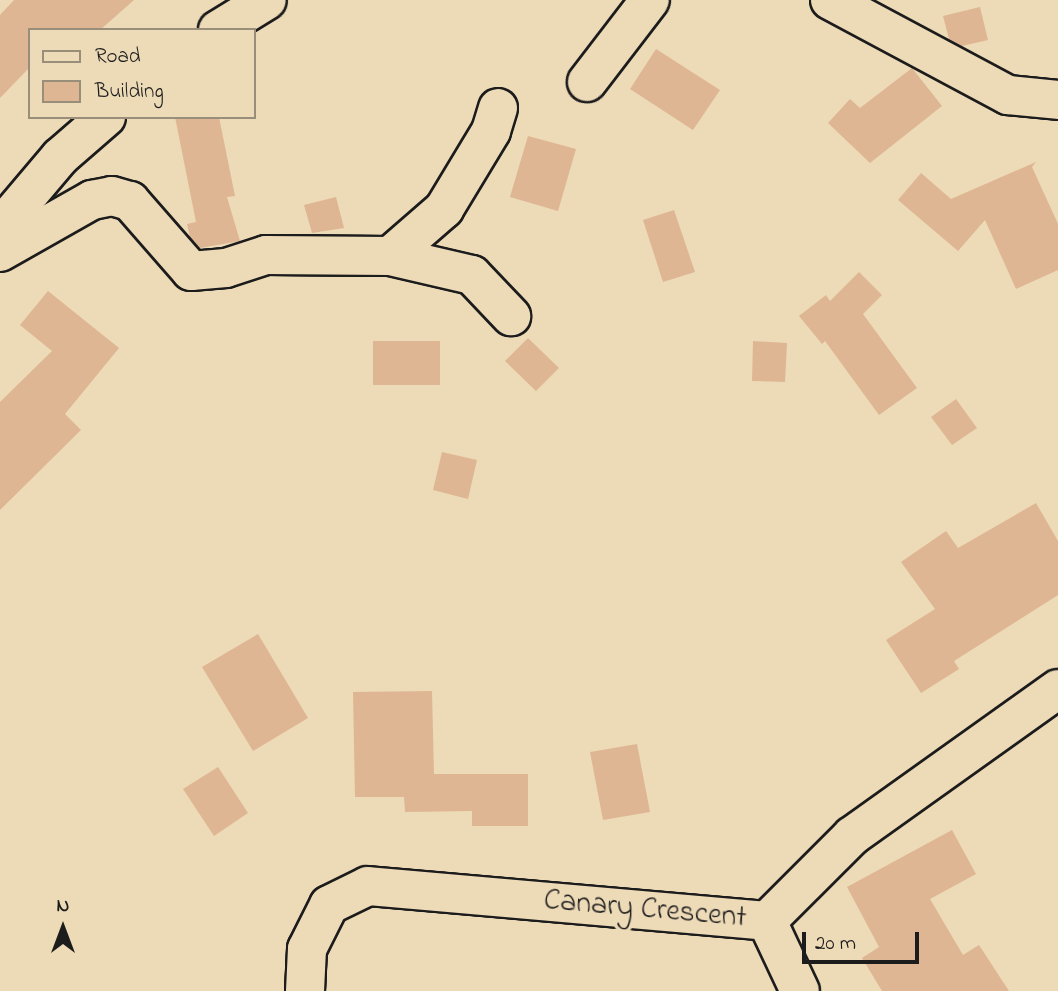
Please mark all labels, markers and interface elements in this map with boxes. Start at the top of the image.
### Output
legend [28,28,256,119]
text: Road [95,42,141,72]
text: Building [95,77,164,107]
street label: Canary Crescent [542,883,748,937]
north arrow [28,893,98,963]
text: N [57,893,69,920]
scale bar [806,918,923,962]
text: 20 m [815,929,856,959]

